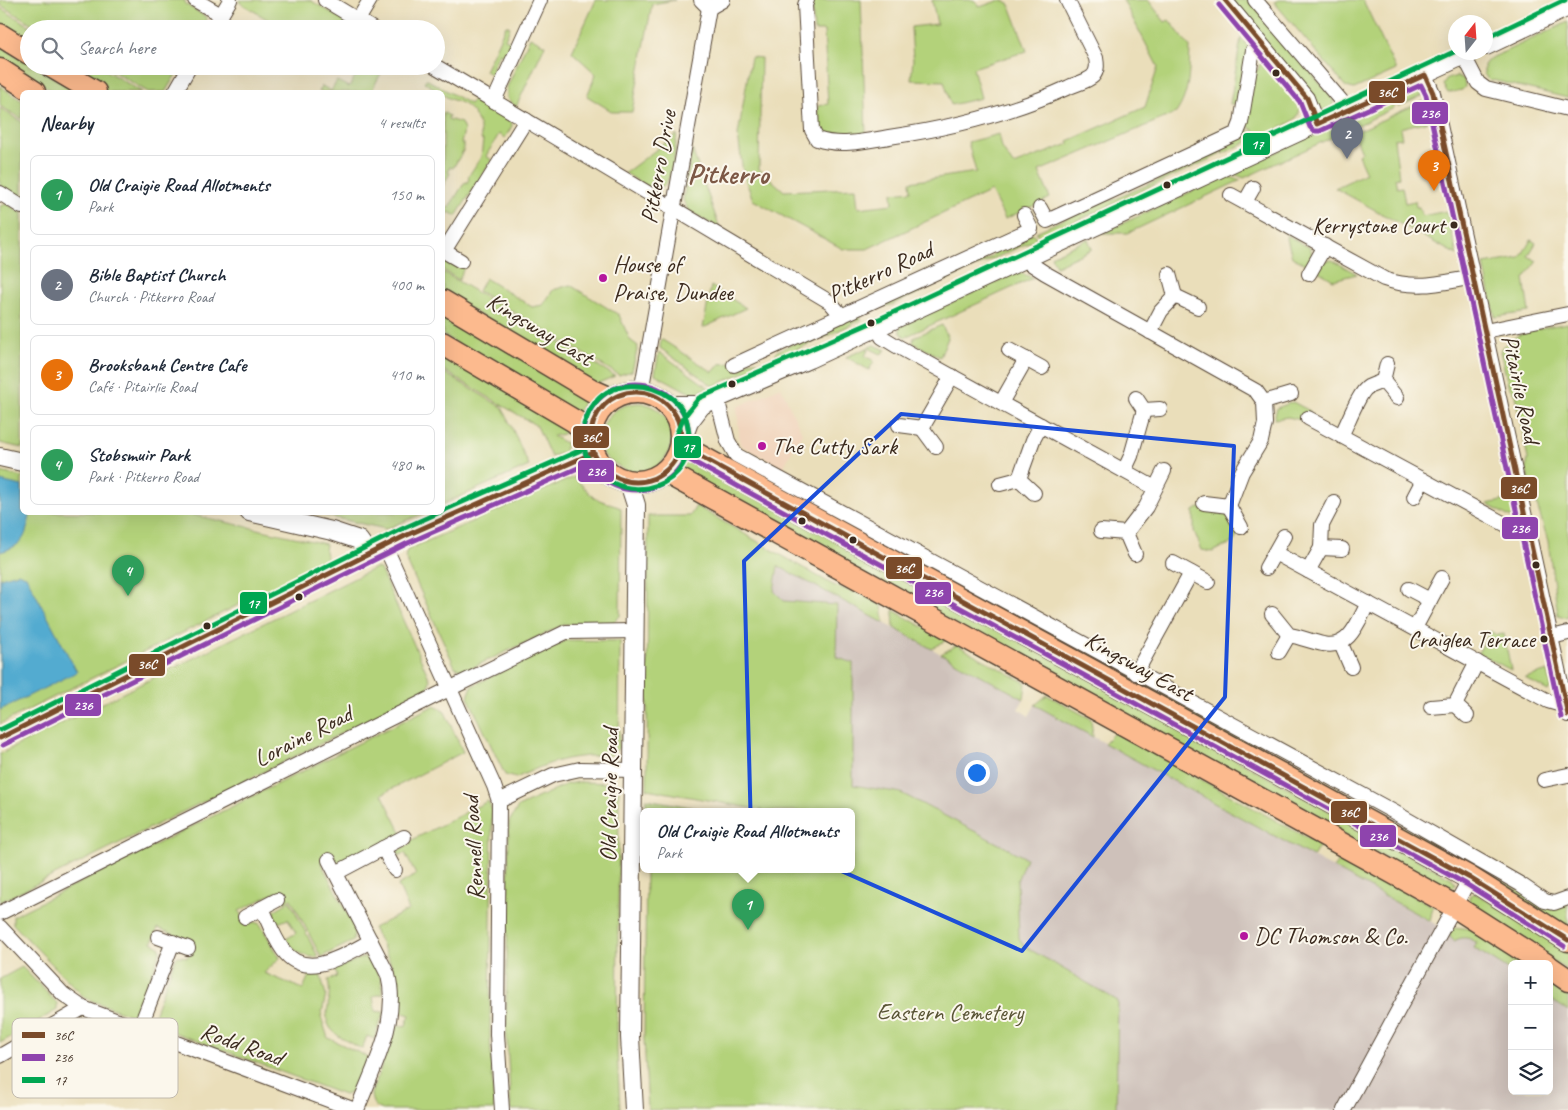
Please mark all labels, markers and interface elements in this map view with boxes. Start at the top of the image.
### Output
north arrow [1448,15,1493,60]
search box [20,20,445,75]
icon: search [38,34,66,62]
text: Search here [78,36,155,60]
unlabelled marker [1271,68,1281,78]
line badge: 36C [1368,80,1406,104]
text: 36C [1377,84,1399,101]
line badge: 236 [1411,101,1449,125]
text: 236 [1420,105,1441,122]
street label: Pitkerro Drive [633,106,683,226]
text: Nearby [40,110,93,136]
text: 4 results [378,113,425,133]
pin: 2 [1331,118,1363,159]
line badge: 17 [1242,132,1271,156]
text: 17 [1251,136,1265,153]
pin: 3 [1418,150,1450,191]
district label: Pitkerro [687,155,771,192]
text: Old Craigie Road Allotments [88,173,270,197]
unlabelled marker [1162,180,1172,190]
text: 1 [53,185,61,205]
text: 150 m [390,185,424,205]
text: Park [88,197,113,217]
place label: Kerrystone Court [1312,211,1447,240]
marker: Kerrystone Court [1449,220,1459,230]
street label: Pitkerro Road [823,233,940,309]
place label: House of Praise, Dundee [613,249,735,307]
text: Bible Baptist Church [88,263,225,287]
marker: House of Praise, Dundee [597,272,609,284]
text: 2 [53,275,61,295]
text: 400 m [390,275,424,295]
street label: Kingsway East [481,286,600,374]
text: Church · Pitkerro Road [88,287,214,307]
unlabelled marker [866,318,876,328]
street label: Pitairlie Road [1495,332,1548,449]
text: Brooksbank Centre Cafe [88,353,246,377]
text: 3 [53,365,61,385]
text: 410 m [390,365,424,385]
text: Café · Pitairlie Road [88,377,196,397]
unlabelled marker [727,379,737,389]
line badge: 36C [572,425,610,449]
text: 36C [581,429,603,446]
place label: The Cutty Sark [772,431,899,461]
line badge: 17 [673,435,702,459]
text: 17 [682,439,696,456]
marker: The Cutty Sark [756,440,768,452]
text: Stobsmuir Park [88,443,190,467]
text: 4 [53,455,61,475]
text: 480 m [390,455,424,475]
line badge: 236 [577,459,615,483]
text: 236 [586,463,607,480]
text: Park · Pitkerro Road [88,467,199,487]
line badge: 36C [1500,476,1538,500]
text: 36C [1509,480,1531,497]
unlabelled marker [797,516,807,526]
line badge: 236 [1501,516,1539,540]
text: 236 [1510,520,1531,537]
unlabelled marker [848,535,858,545]
pin: 4 [112,555,144,596]
line badge: 36C [885,556,923,580]
text: 36C [894,560,916,577]
unlabelled marker [1531,560,1541,570]
line badge: 236 [914,581,952,605]
text: 236 [923,584,944,601]
line badge: 17 [239,591,268,615]
unlabelled marker [294,592,304,602]
text: 17 [247,595,261,612]
unlabelled marker [202,621,212,631]
street label: Kingsway East [1080,624,1200,709]
place label: Craiglea Terrace [1408,625,1537,654]
marker: Craiglea Terrace [1539,634,1549,644]
line badge: 36C [128,653,166,677]
text: 36C [137,656,159,673]
line badge: 236 [64,693,102,717]
text: 236 [73,697,94,714]
street label: Loraine Road [249,697,360,773]
street label: Old Craigie Road [593,724,625,862]
your location [964,760,990,786]
street label: Rennell Road [455,791,491,901]
line badge: 36C [1330,800,1368,824]
text: 36C [1339,804,1361,821]
popup [640,808,855,873]
text: Old Craigie Road Allotments [657,819,838,843]
line badge: 236 [1359,824,1397,848]
text: 236 [1368,828,1389,845]
text: Park [657,843,682,863]
pin: 1 [732,889,764,930]
place label: DC Thomson & Co. [1254,921,1408,951]
marker: DC Thomson & Co. [1238,930,1250,942]
map controls [1508,960,1553,1095]
button: + [1508,960,1553,1005]
park label: Eastern Cemetery [877,997,1025,1027]
button: − [1508,1005,1553,1050]
street label: Rodd Road [197,1015,291,1074]
legend [12,1018,178,1098]
text: 36C [54,1027,75,1044]
text: 236 [54,1049,74,1066]
button: layers [1508,1050,1553,1095]
text: 17 [54,1072,67,1089]

